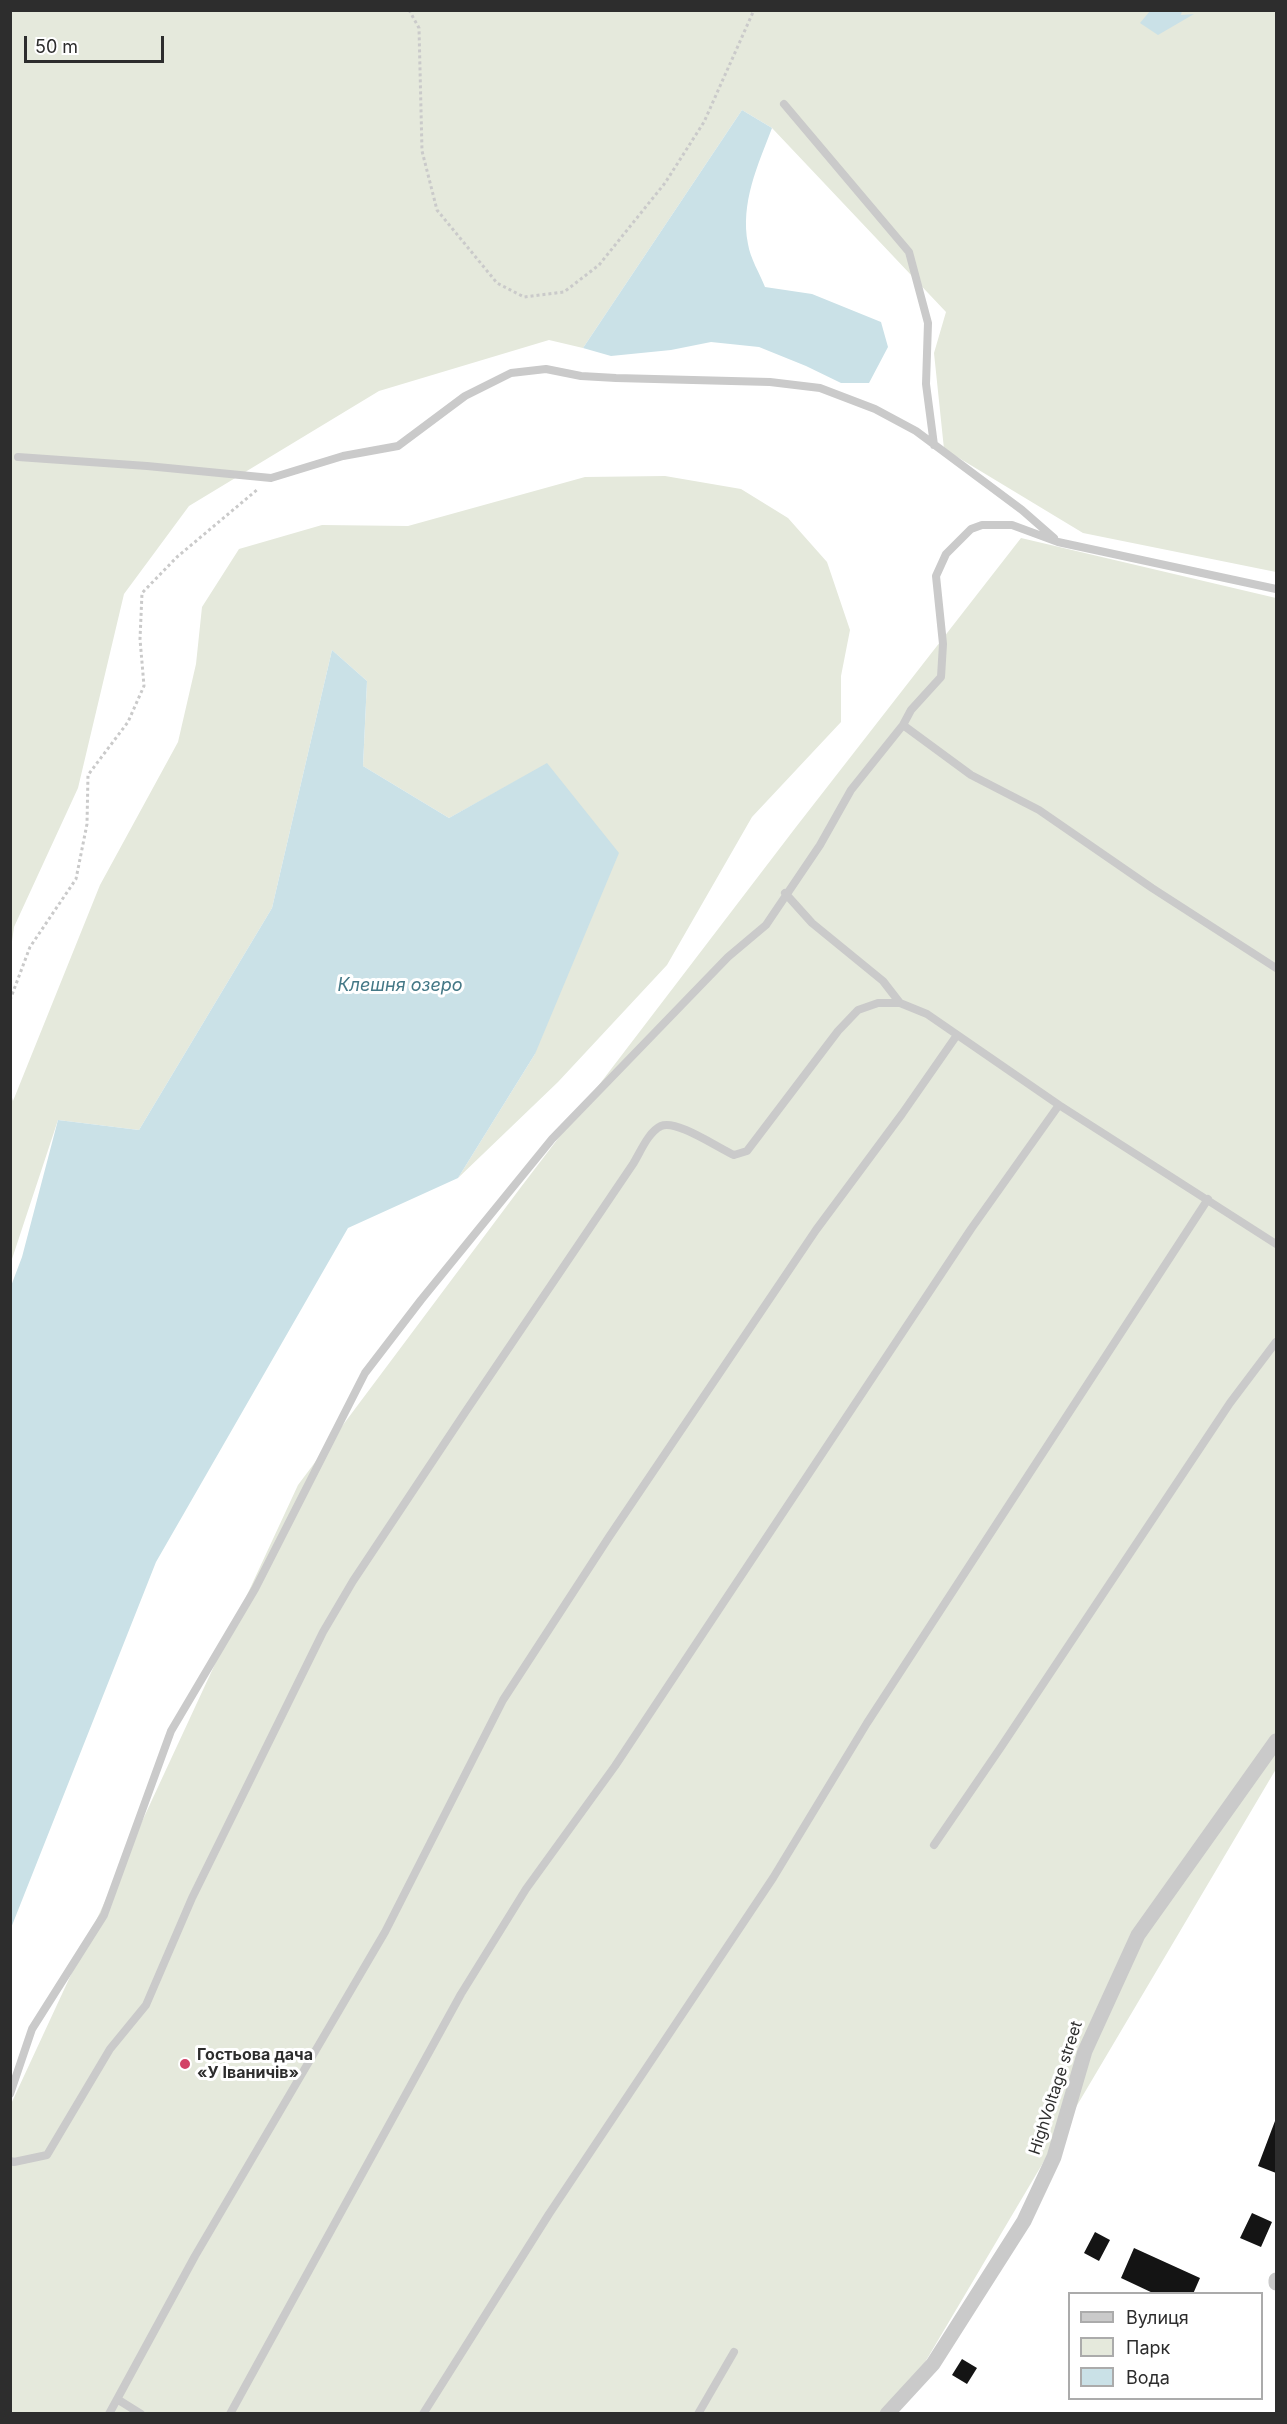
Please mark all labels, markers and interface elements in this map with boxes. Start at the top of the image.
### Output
scale bar [27,24,166,62]
text: 50 m [35,36,78,57]
water label: Клешня озеро [337,975,463,997]
street label: HighVoltage street [1025,2019,1087,2157]
place label: Гостьова дача «У Іваничів» [197,2045,313,2083]
marker: Гостьова дача «У Іваничів» [178,2057,192,2071]
legend [1068,2292,1263,2400]
text: Вулиця [1126,2307,1189,2328]
text: Парк [1126,2337,1170,2358]
text: Вода [1126,2367,1170,2388]

